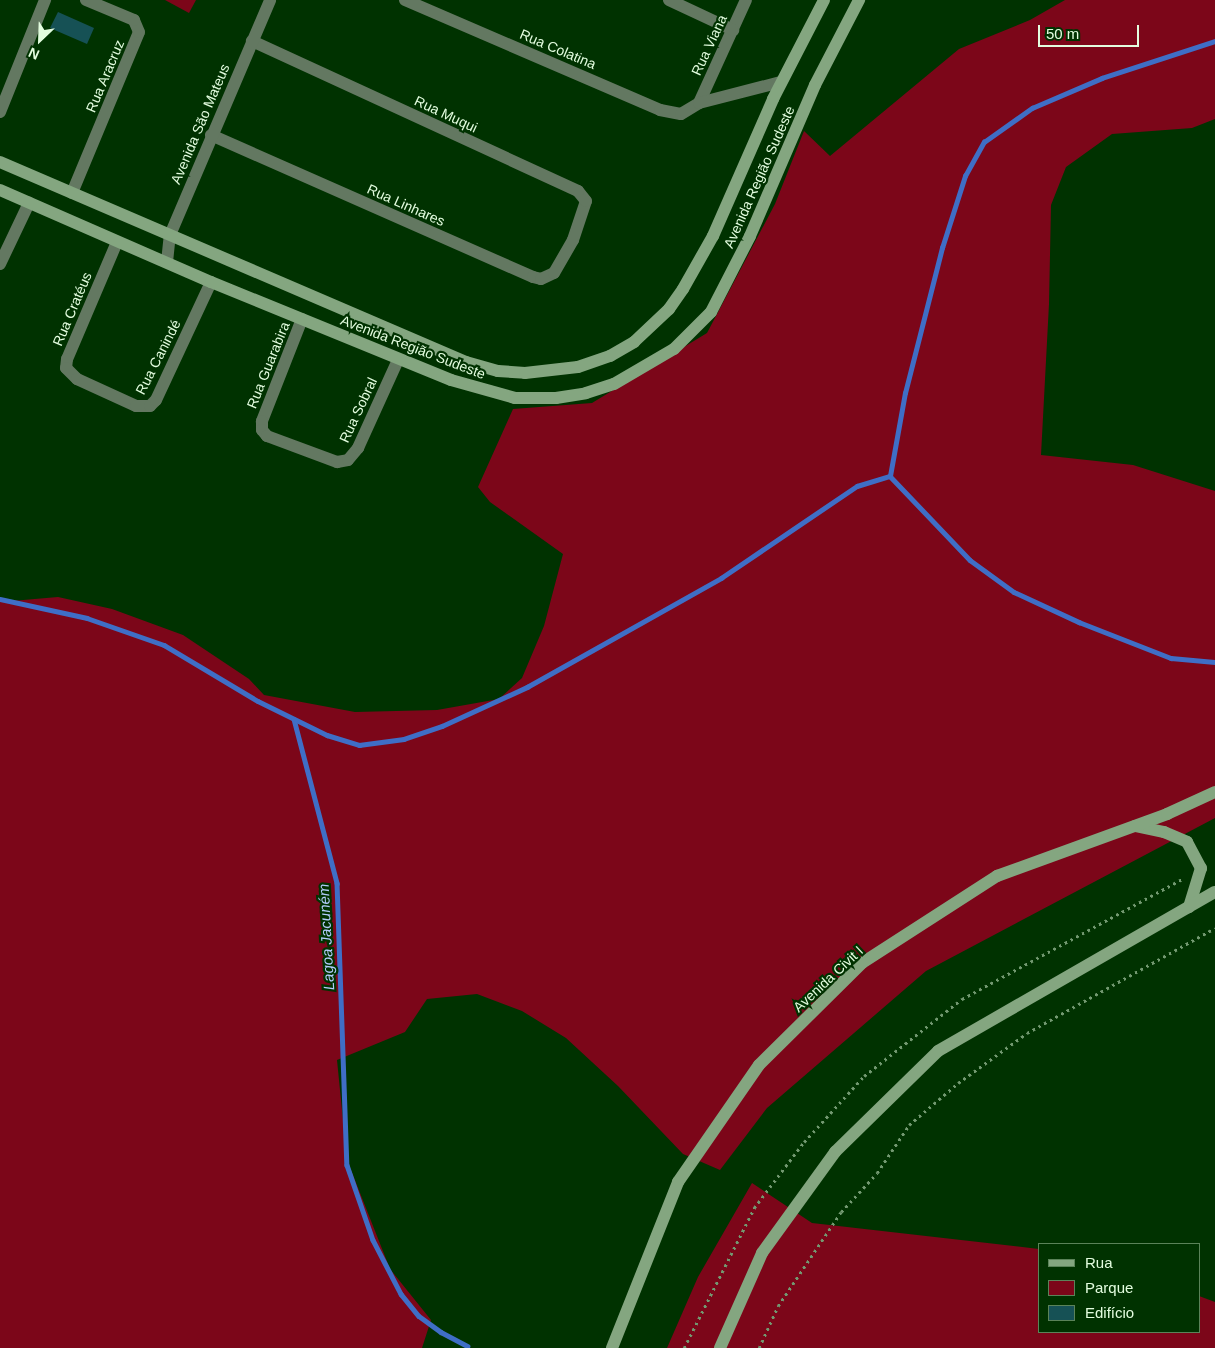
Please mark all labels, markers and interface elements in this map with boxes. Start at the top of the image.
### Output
street label: Rua Viana [688,12,730,78]
north arrow [15,15,65,65]
scale bar [1040,15,1141,47]
street label: Rua Colatina [517,25,599,73]
text: 50 m [1046,25,1079,42]
street label: Rua Aracruz [82,37,128,115]
text: N [26,44,42,63]
street label: Avenida São Mateus [167,61,233,187]
street label: Rua Muqui [412,92,480,136]
street label: Avenida Região Sudeste [720,103,798,251]
street label: Rua Linhares [365,180,447,230]
street label: Rua Cratéus [49,270,95,348]
street label: Avenida Região Sudeste [338,312,488,382]
street label: Rua Canindé [132,317,184,397]
street label: Rua Guarabira [243,319,293,411]
street label: Rua Sobral [336,375,380,445]
water label: Lagoa Jacuném [314,883,338,991]
street label: Avenida Civit I [790,942,866,1016]
legend [1038,1243,1200,1333]
text: Rua [1085,1254,1113,1271]
text: Parque [1085,1279,1133,1296]
text: Edifício [1085,1304,1134,1321]

